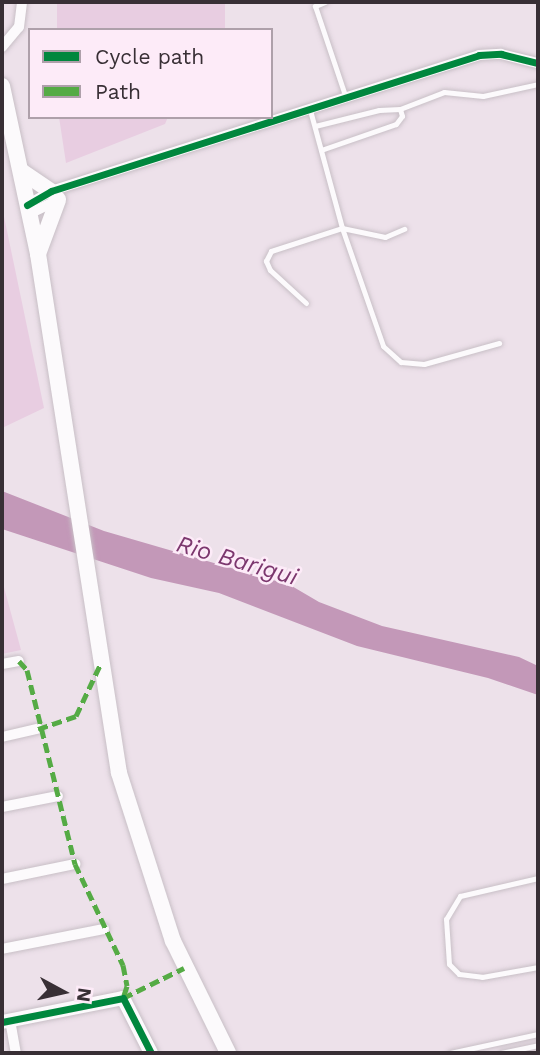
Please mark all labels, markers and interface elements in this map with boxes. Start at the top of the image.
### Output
legend [28,28,273,119]
text: Cycle path [95,44,204,69]
text: Path [95,79,141,104]
water label: Rio Barigui [173,530,301,592]
north arrow [28,957,98,1027]
text: N [72,986,97,1004]

